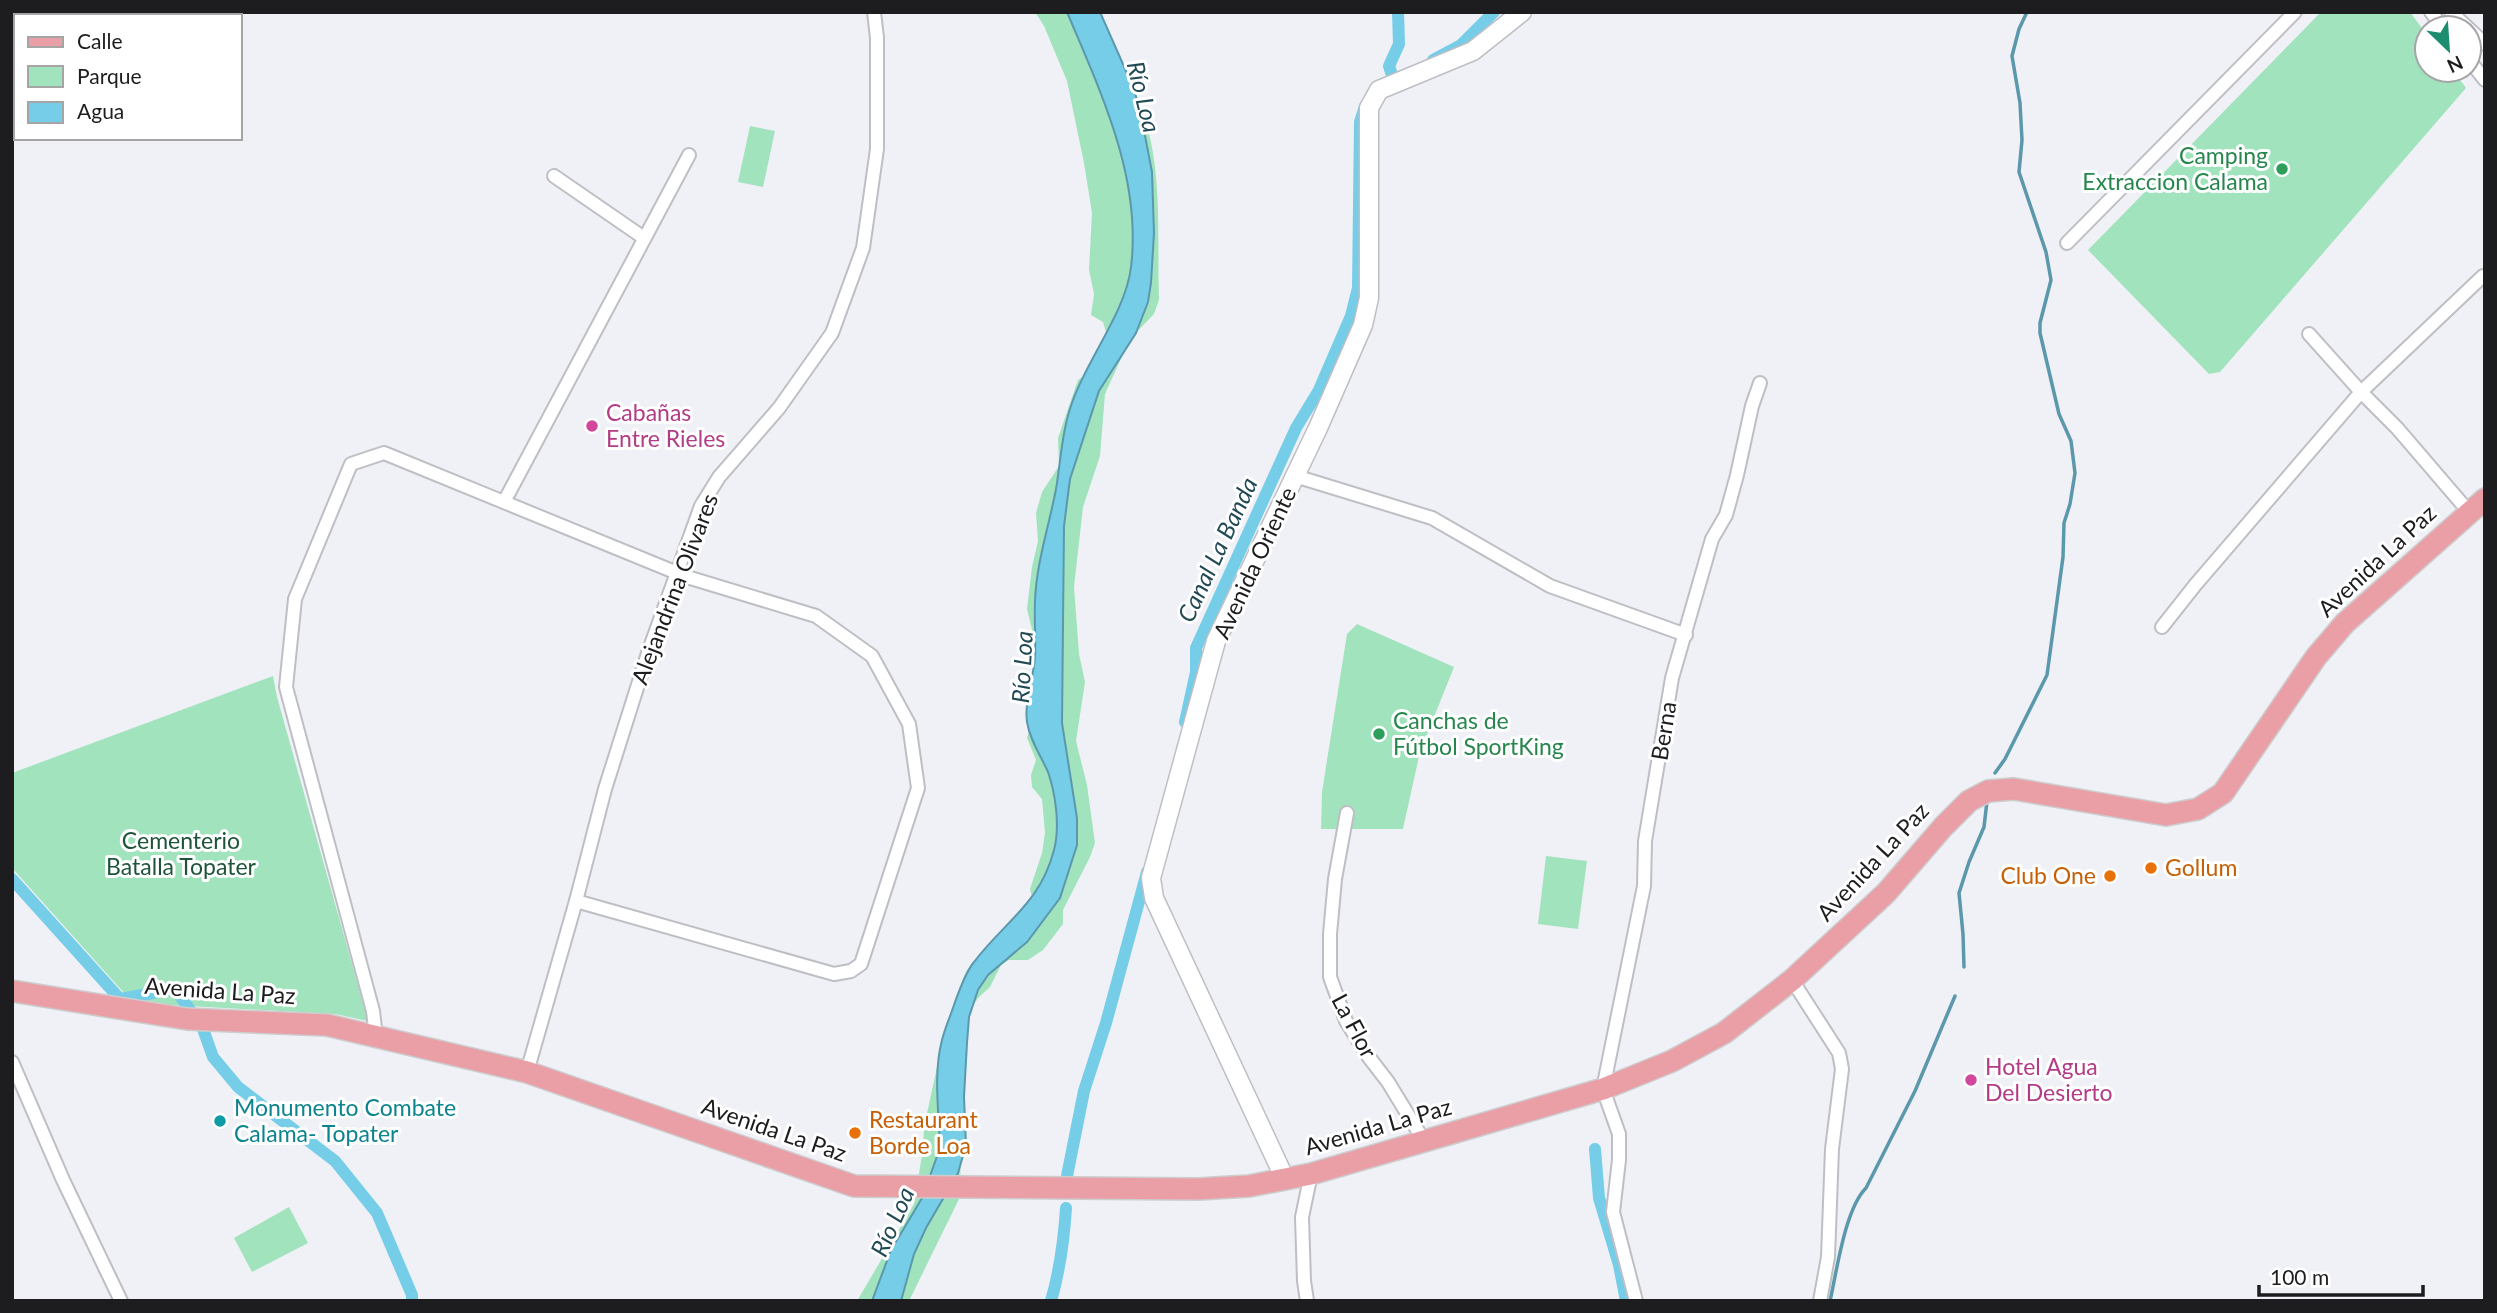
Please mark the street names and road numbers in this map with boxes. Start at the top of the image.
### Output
street label: Avenida Oriente [1207,482,1301,643]
street label: Alejandrina Olivares [625,489,723,688]
street label: Avenida La Paz [2311,498,2441,622]
street label: Berna [1645,699,1681,762]
street label: Avenida La Paz [1810,796,1934,926]
street label: Avenida La Paz [144,971,297,1009]
street label: La Flor [1326,989,1384,1063]
street label: Avenida La Paz [698,1091,850,1167]
street label: Avenida La Paz [1301,1092,1454,1160]

